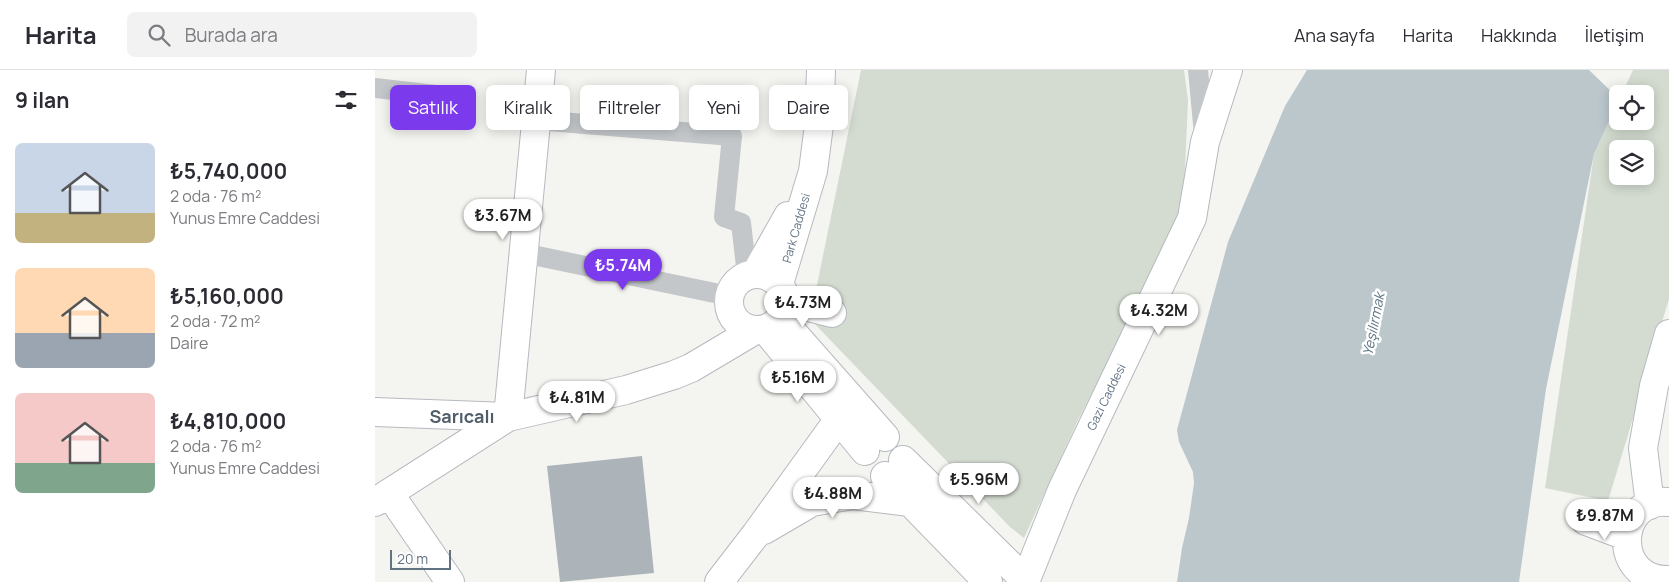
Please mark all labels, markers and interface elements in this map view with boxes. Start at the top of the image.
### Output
search box [127,12,477,57]
text: Harita [25,18,97,51]
icon: search [145,21,173,49]
text: Burada ara [185,22,278,48]
text: Ana sayfa [1294,23,1375,47]
text: Harita [1403,23,1453,47]
text: Hakkında [1481,23,1557,47]
text: İletişim [1585,23,1644,47]
chip: Satılık [390,85,476,130]
chip: Kiralık [486,85,570,130]
chip: Filtreler [580,85,679,130]
chip: Yeni [689,85,759,130]
chip: Daire [769,85,848,130]
map controls [1609,85,1654,185]
button: locate [1609,85,1654,130]
text: 9 ilan [15,86,69,114]
icon: filters [332,86,360,114]
button: layers [1609,140,1654,185]
text: ₺5,740,000 [170,157,287,185]
icon: home [55,163,115,223]
text: 2 oda · 76 m² [170,185,261,207]
street label: Park Caddesi [778,191,814,265]
pin: ₺3.67M [462,198,544,241]
text: ₺3.67M [475,204,531,226]
text: Yunus Emre Caddesi [170,207,320,229]
pin: ₺5.74M [582,248,664,291]
text: ₺5.74M [595,254,651,276]
text: ₺5,160,000 [170,282,284,310]
pin: ₺4.73M [762,286,844,328]
icon: home [55,288,115,348]
water label: Yeşilırmak [1358,289,1389,357]
text: ₺4.73M [775,291,831,313]
pin: ₺4.32M [1118,294,1200,336]
text: ₺4.32M [1130,299,1188,321]
text: 2 oda · 72 m² [170,310,261,332]
text: Daire [170,332,208,354]
pin: ₺5.16M [757,360,839,403]
street label: Gazi Caddesi [1083,361,1129,433]
text: ₺5.16M [771,366,825,388]
pin: ₺4.81M [536,380,618,423]
text: ₺4.81M [549,386,605,408]
district label: Sarıcalı [429,404,495,428]
text: ₺4,810,000 [170,407,286,435]
icon: home [55,413,115,473]
text: 2 oda · 76 m² [170,435,261,457]
text: Yunus Emre Caddesi [170,457,320,479]
pin: ₺5.96M [938,462,1020,505]
text: ₺5.96M [950,468,1008,490]
pin: ₺4.88M [792,476,874,519]
text: ₺4.88M [804,482,862,504]
pin: ₺9.87M [1564,498,1646,541]
text: ₺9.87M [1576,504,1634,526]
scale bar [390,547,451,570]
text: 20 m [397,549,428,568]

